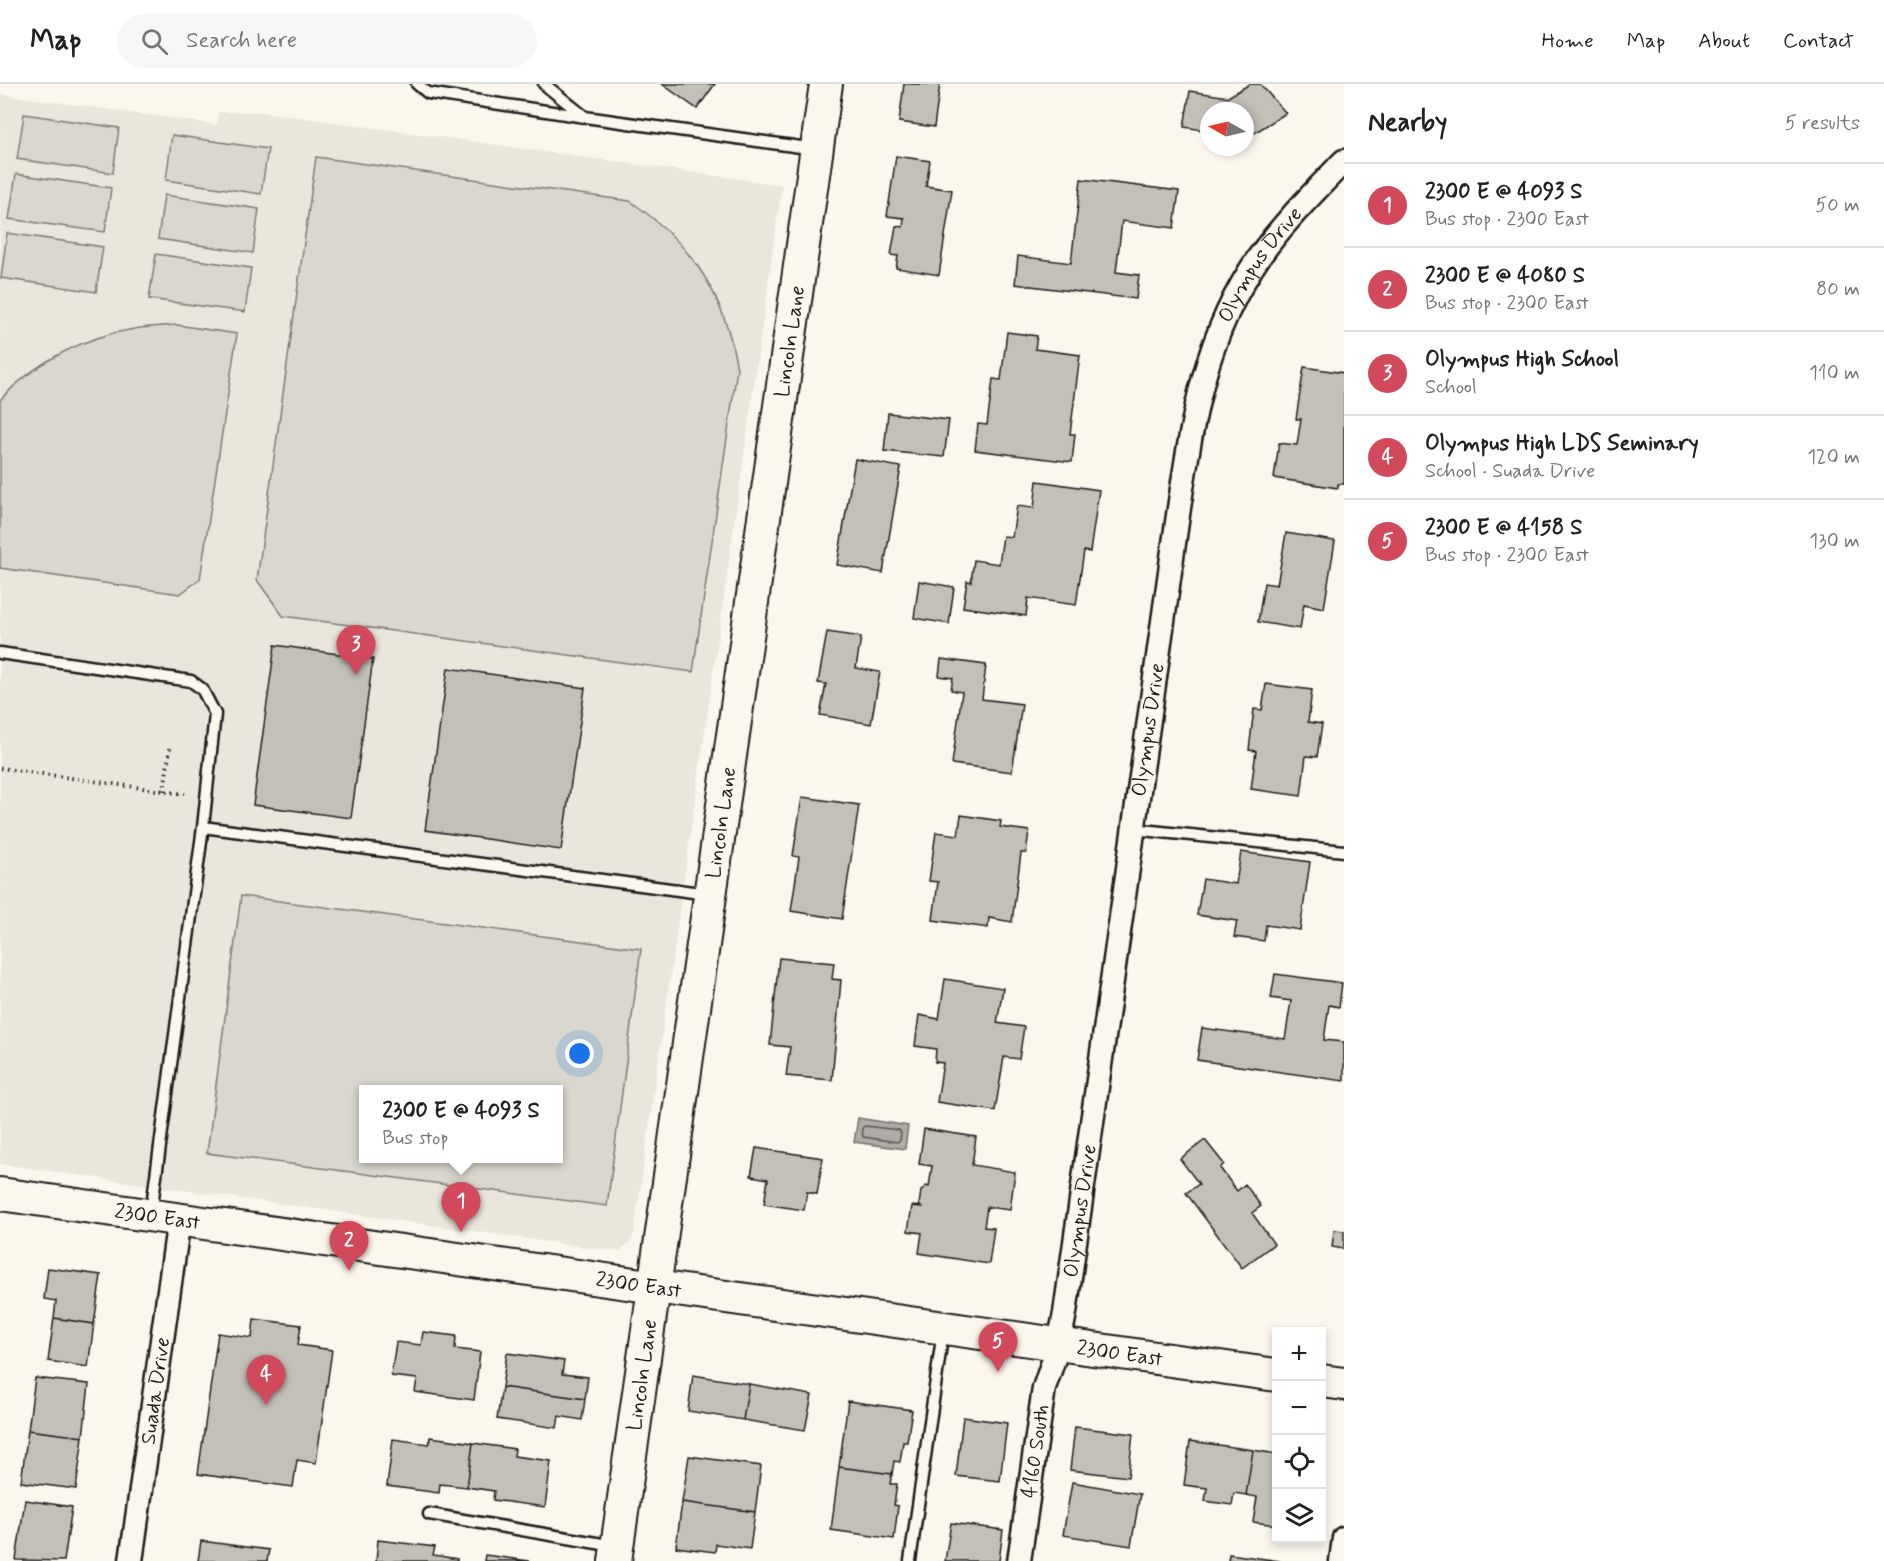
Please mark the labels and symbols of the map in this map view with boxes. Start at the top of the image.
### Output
north arrow [1200,102,1254,156]
street label: Olympus Drive [1212,201,1309,327]
street label: Lincoln Lane [768,284,812,399]
pin: 3 [336,626,376,675]
street label: Olympus Drive [1125,661,1172,798]
street label: Lincoln Lane [700,765,743,880]
your location [565,1039,594,1068]
street label: Olympus Drive [1057,1143,1104,1279]
pin: 1 [442,1182,480,1232]
street label: 2300 East [113,1197,202,1237]
pin: 2 [330,1222,368,1271]
street label: 2300 East [594,1266,684,1306]
street label: Lincoln Lane [621,1317,664,1433]
pin: 5 [978,1322,1018,1372]
street label: 2300 East [1075,1334,1165,1374]
street label: Suada Drive [135,1335,177,1446]
pin: 4 [246,1356,286,1405]
street label: 4160 South [1015,1403,1056,1500]

